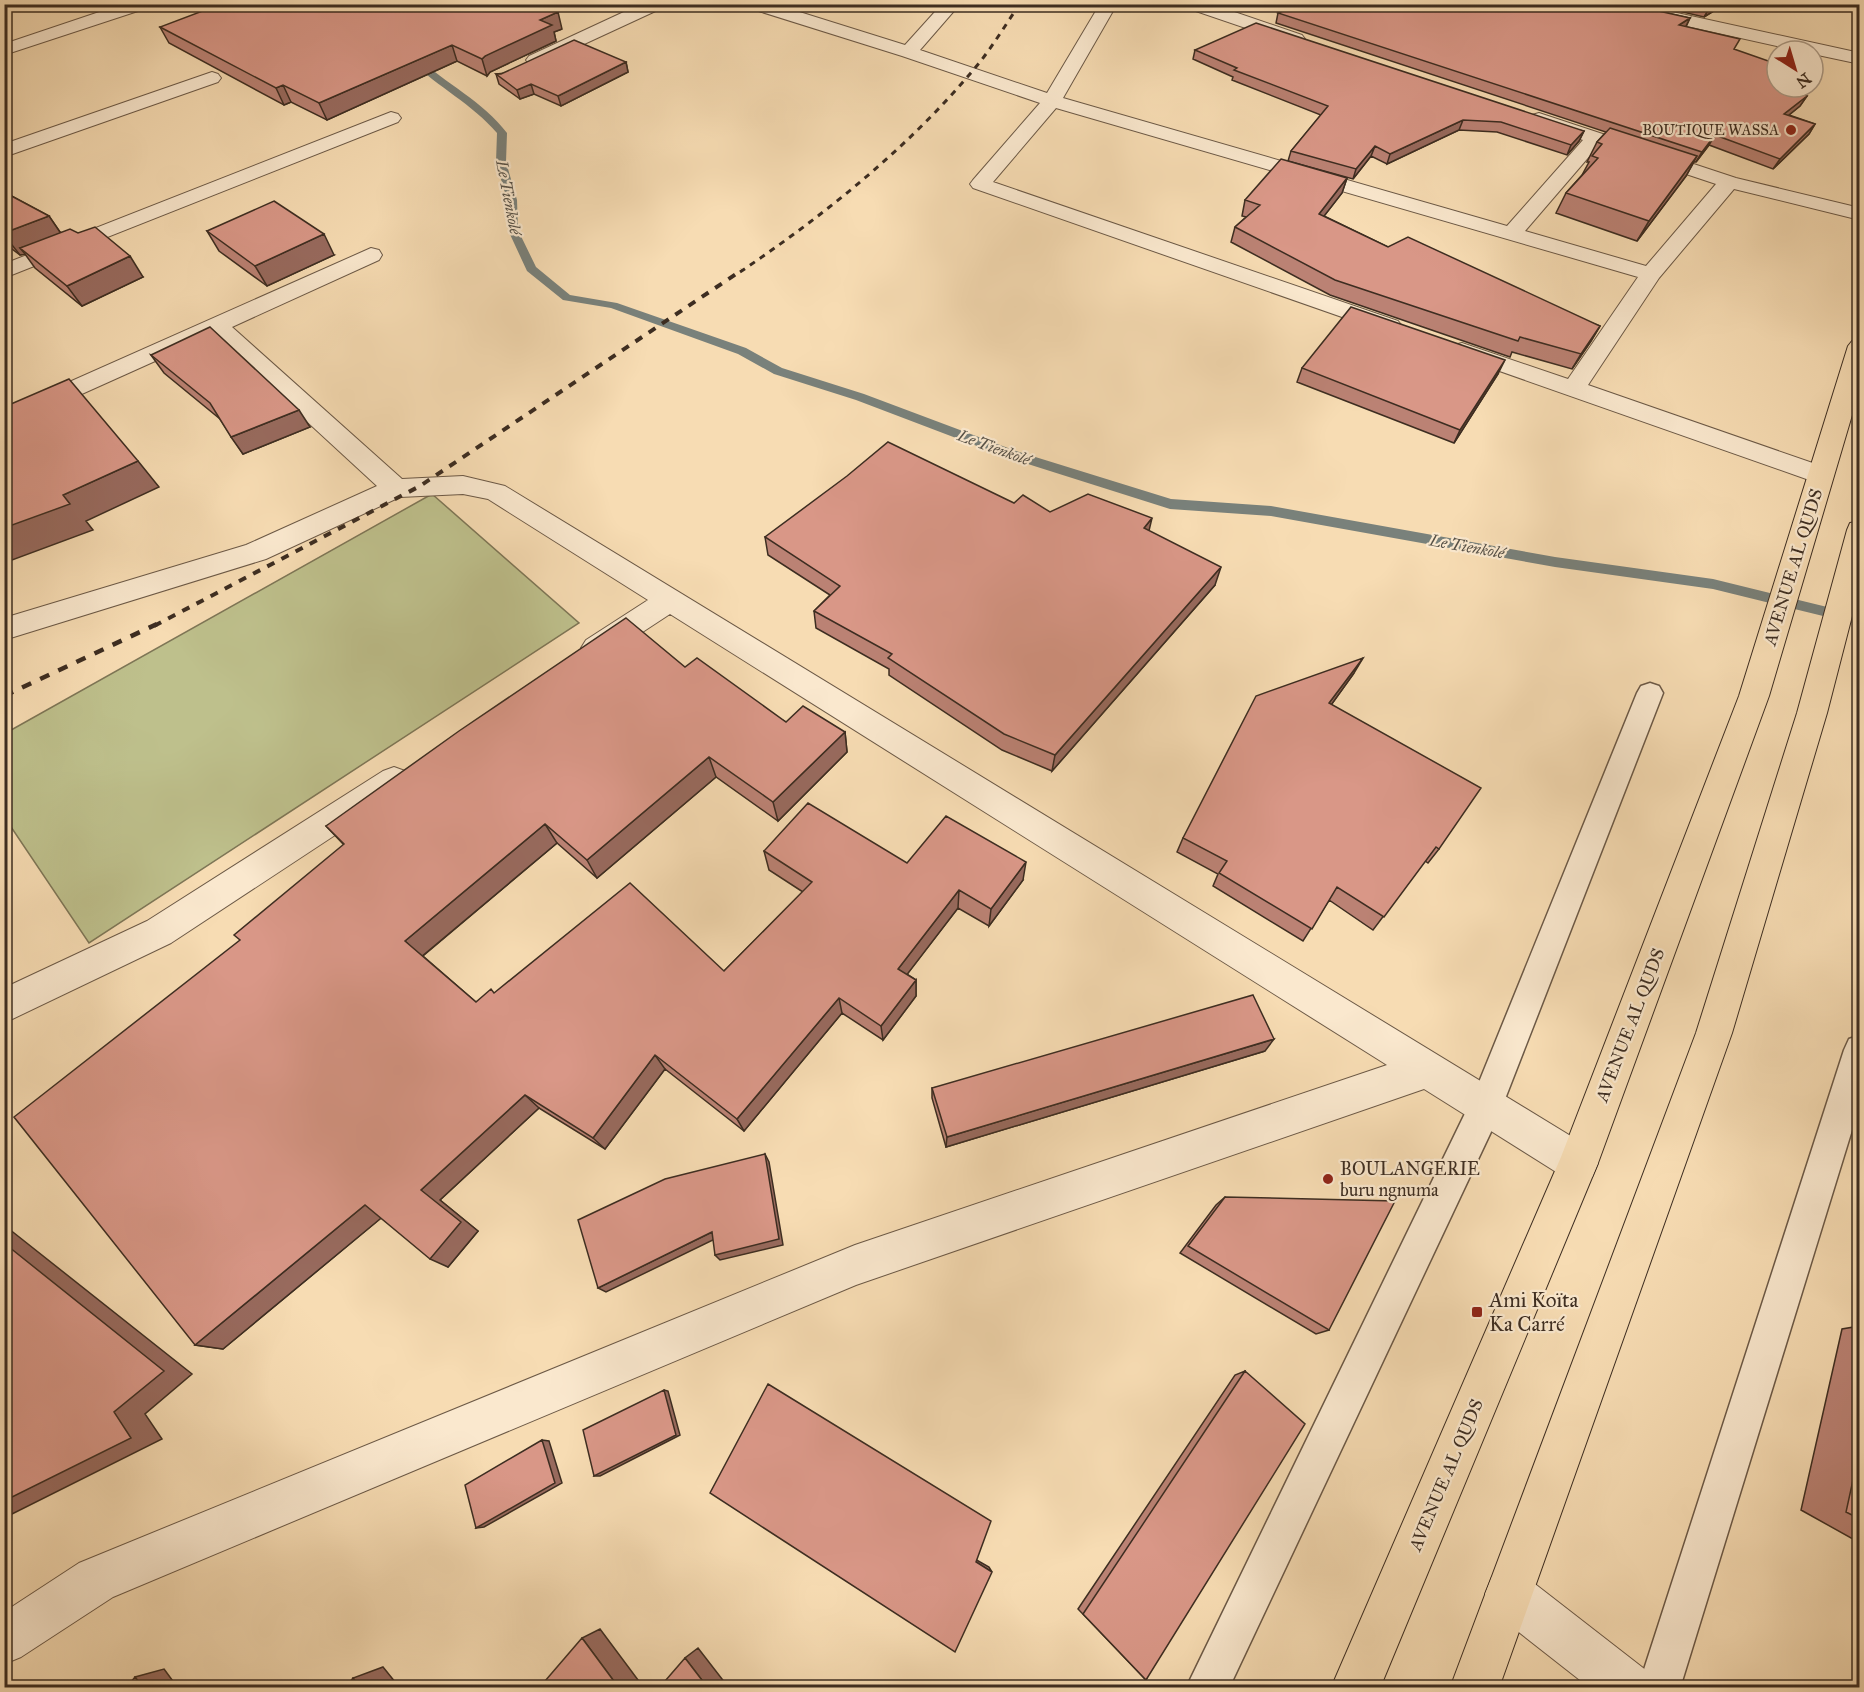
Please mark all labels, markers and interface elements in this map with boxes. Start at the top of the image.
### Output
north arrow [1765,39,1825,99]
text: N [1792,69,1815,93]
place label: BOUTIQUE WASSA [1642,121,1779,139]
marker: BOUTIQUE WASSA [1784,123,1798,137]
water label: Le Tienkolé [492,157,526,239]
water label: Le Tienkolé [954,425,1035,470]
street label: AVENUE AL QUDS [1758,486,1827,649]
water label: Le Tienkolé [1427,530,1509,563]
street label: AVENUE AL QUDS [1590,945,1669,1106]
place label: BOULANGERIE buru ngnuma [1340,1158,1480,1202]
marker: BOULANGERIE buru ngnuma [1321,1172,1335,1186]
place label: Ami Koïta Ka Carré [1488,1287,1579,1337]
marker: Ami Koïta Ka Carré [1470,1305,1484,1319]
street label: AVENUE AL QUDS [1404,1396,1488,1555]

